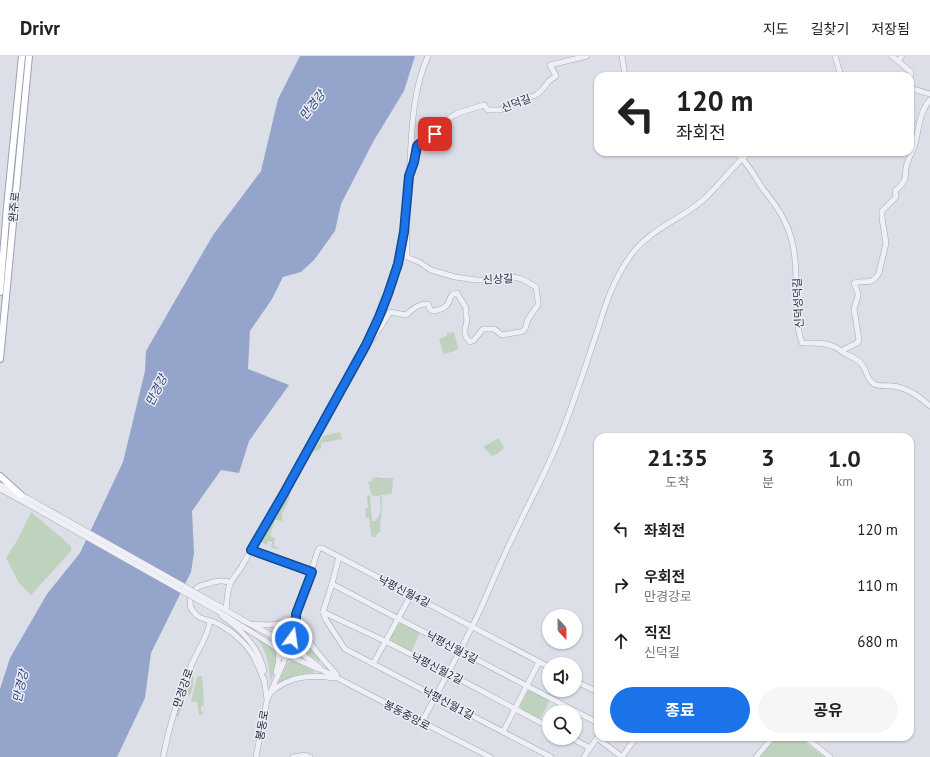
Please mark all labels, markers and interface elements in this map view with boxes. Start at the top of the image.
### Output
text: Drivr [20,16,60,40]
text: 지도 [763,20,789,38]
text: 길찾기 [811,20,849,38]
text: 저장됨 [871,20,910,38]
text: 120 m [676,82,753,119]
water label: 만경강 [296,86,329,123]
icon: left [610,88,662,140]
street label: 신덕길 [499,91,533,115]
pin [418,117,452,151]
text: 좌회전 [676,121,726,144]
icon: arrive [424,123,446,145]
street label: 완주로 [6,191,22,223]
street label: 신상길 [482,271,514,287]
street label: 신덕성덕길 [790,277,806,329]
water label: 만경강 [142,370,171,408]
text: 21:35 [647,442,708,473]
text: 3 [761,442,775,473]
text: 1.0 [828,443,861,474]
text: km [836,473,853,490]
text: 도착 [666,474,690,491]
text: 분 [762,474,774,491]
icon: left [610,518,632,540]
text: 120 m [857,520,898,539]
text: 좌회전 [644,521,685,540]
text: 우회전 [644,567,685,586]
street label: 낙평신월4길 [376,572,432,610]
icon: right [610,574,632,596]
text: 110 m [857,576,898,595]
text: 만경강로 [644,588,692,605]
north arrow [542,609,582,649]
map controls [542,609,582,745]
position arrow [271,617,313,659]
text: 직진 [644,623,672,642]
street label: 낙평신월3길 [424,628,480,666]
icon: ahead [610,630,632,652]
text: 680 m [857,632,898,651]
text: 신덕길 [644,644,680,661]
street label: 낙평신월2길 [409,649,465,687]
button: sound [542,657,582,697]
water label: 만경강 [9,666,31,704]
street label: 만경강로 [170,667,196,709]
street label: 낙평신월1길 [420,684,476,722]
button: 종료 [610,687,750,733]
button: 공유 [758,687,898,733]
street label: 봉동중앙로 [381,697,433,733]
button: search [542,705,582,745]
street label: 봉동로 [252,709,272,741]

